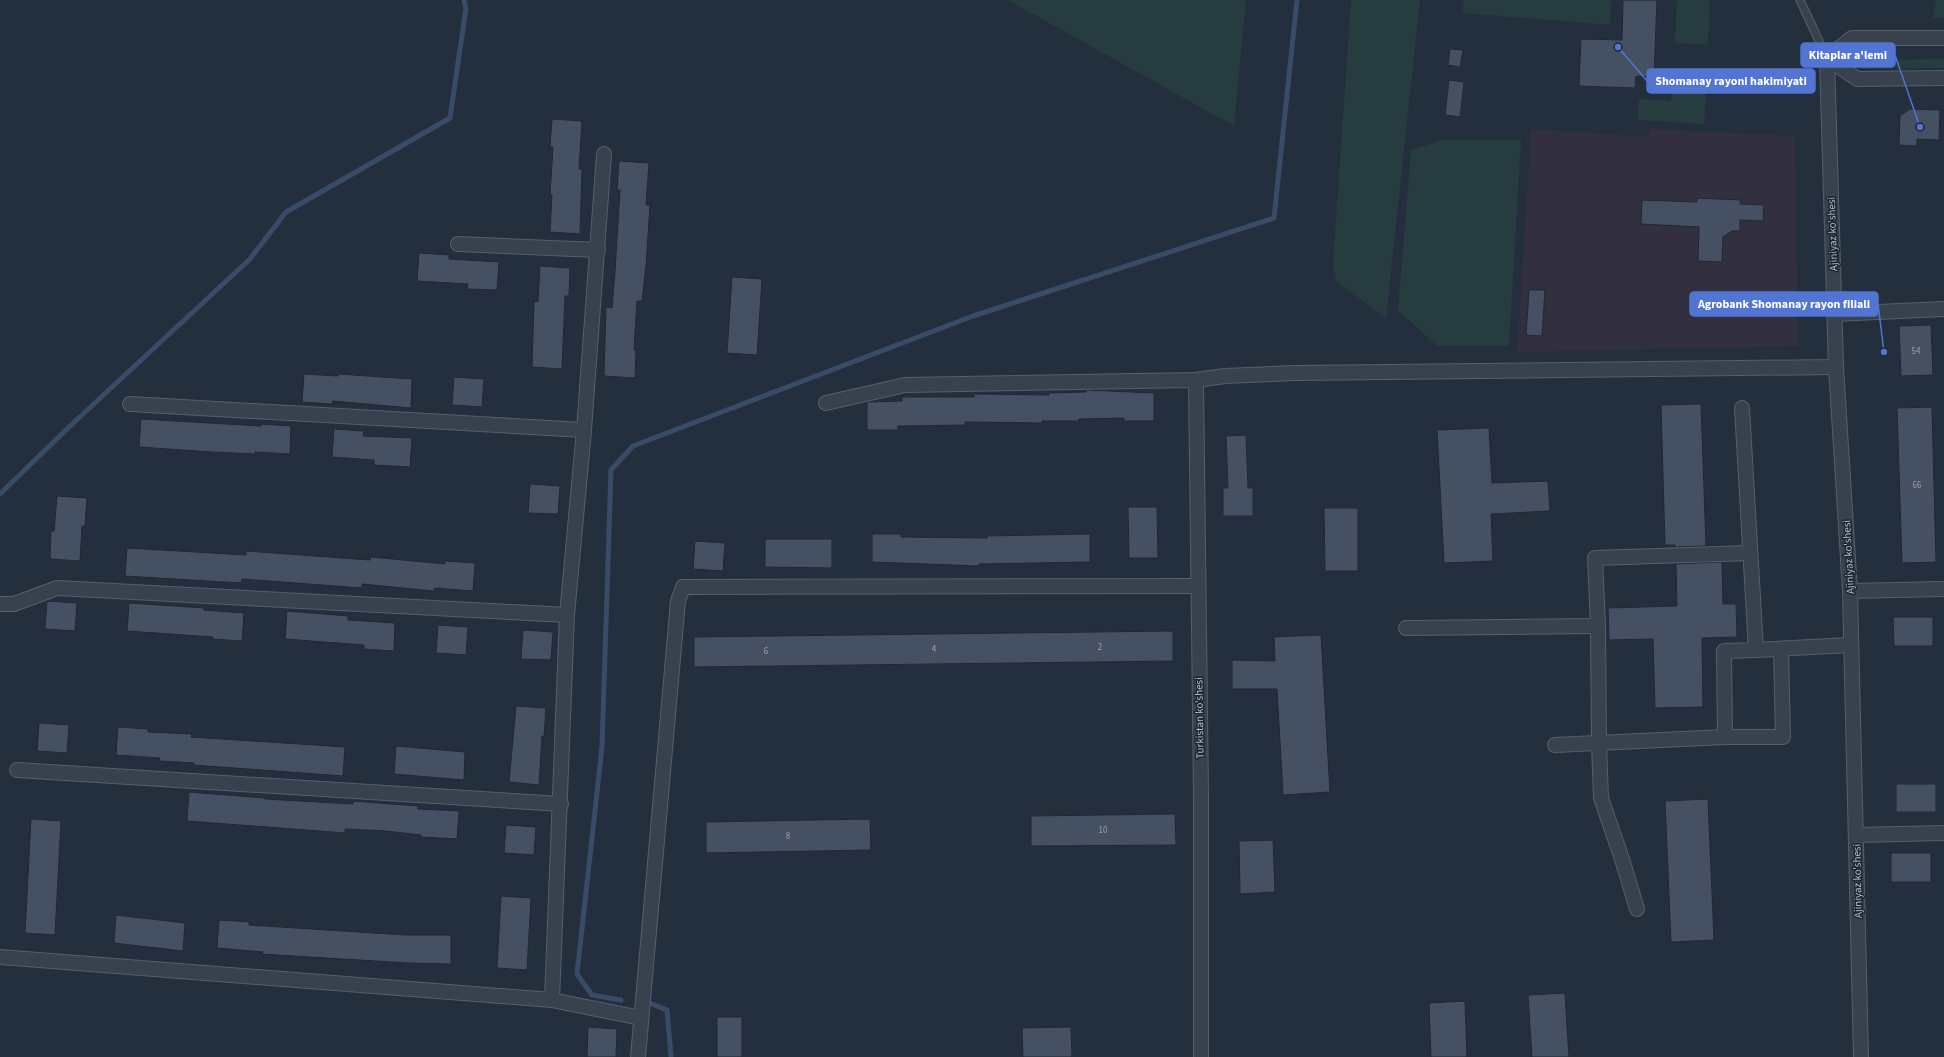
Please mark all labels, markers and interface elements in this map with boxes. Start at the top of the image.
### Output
callout: Kitaplar a'lemi [1801,43,1895,67]
text: Kitaplar a'lemi [1809,47,1887,64]
callout: Shomanay rayoni hakimiyati [1647,69,1815,93]
text: Shomanay rayoni hakimiyati [1655,73,1807,90]
street label: Ajiniyaz ko'shesi [1824,197,1841,271]
callout: Agrobank Shomanay rayon filiali [1690,292,1878,316]
text: Agrobank Shomanay rayon filiali [1697,296,1870,313]
house number: 54 [1912,345,1921,358]
house number: 66 [1913,479,1922,492]
street label: Ajiniyaz ko'shesi [1839,520,1858,594]
house number: 2 [1098,641,1103,654]
house number: 4 [932,643,937,656]
house number: 6 [764,645,769,658]
street label: Turkistan ko'shesi [1191,677,1208,759]
house number: 10 [1099,824,1108,837]
house number: 8 [786,830,791,843]
street label: Ajiniyaz ko'shesi [1849,844,1866,918]

